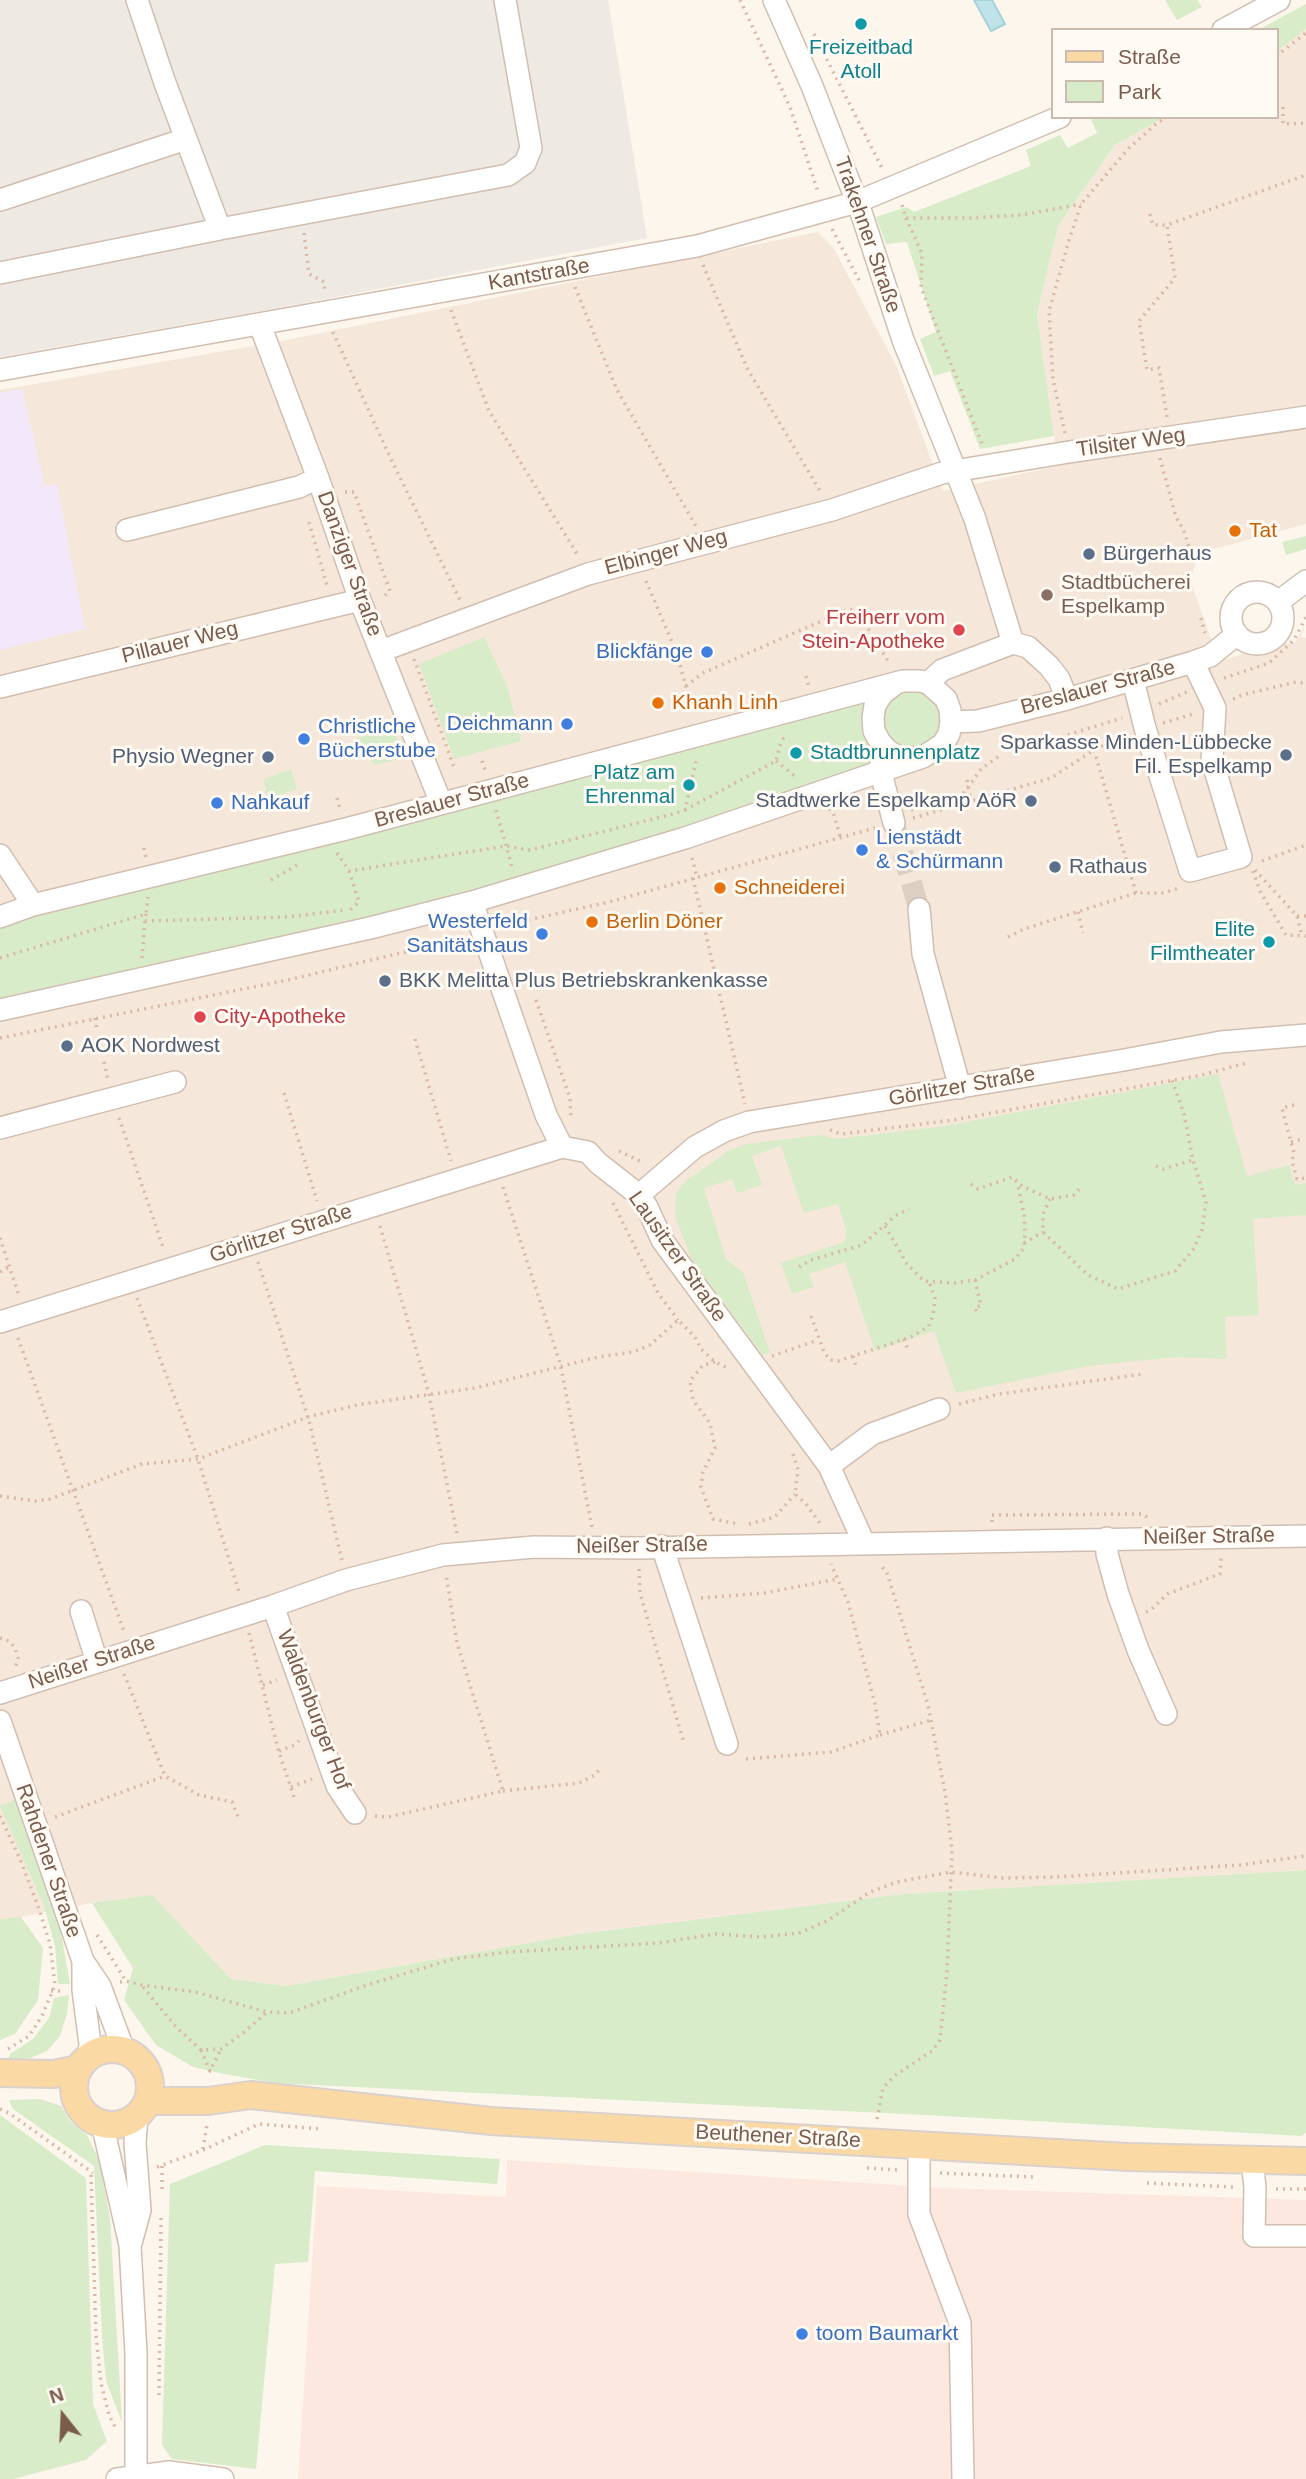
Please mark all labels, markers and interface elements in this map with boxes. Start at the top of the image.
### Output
marker: Freizeitbad Atoll [853,16,869,32]
legend [1050,28,1278,119]
place label: Freizeitbad Atoll [809,35,913,85]
text: Straße [1118,45,1181,68]
text: Park [1118,80,1161,103]
street label: Trakehner Straße [828,153,906,317]
street label: Kantstraße [486,254,592,296]
street label: Tilsiter Weg [1075,423,1187,463]
street label: Danziger Straße [311,488,387,640]
place label: Tat [1249,518,1277,544]
marker: Tat [1227,523,1243,539]
street label: Elbinger Weg [602,525,730,581]
place label: Bürgerhaus [1103,541,1212,567]
marker: Bürgerhaus [1081,546,1097,562]
place label: Stadtbücherei Espelkamp [1061,570,1191,620]
marker: Stadtbücherei Espelkamp [1039,587,1055,603]
place label: Freiherr vom Stein-Apotheke [801,605,945,655]
street label: Pillauer Weg [119,616,241,670]
marker: Freiherr vom Stein-Apotheke [951,622,967,638]
place label: Blickfänge [596,639,693,665]
marker: Blickfänge [699,644,715,660]
street label: Breslauer Straße [1018,655,1178,721]
place label: Khanh Linh [672,690,778,716]
marker: Khanh Linh [650,695,666,711]
place label: Deichmann [447,711,553,737]
place label: Christliche Bücherstube [318,714,436,764]
marker: Deichmann [559,716,575,732]
place label: Sparkasse Minden-Lübbecke Fil. Espelkamp [1000,730,1272,780]
marker: Christliche Bücherstube [296,731,312,747]
place label: Stadtbrunnenplatz [810,740,980,766]
place label: Physio Wegner [112,744,254,770]
marker: Stadtbrunnenplatz [788,745,804,761]
marker: Sparkasse Minden-Lübbecke Fil. Espelkamp [1278,747,1294,763]
marker: Physio Wegner [260,749,276,765]
place label: Platz am Ehrenmal [585,760,675,810]
street label: Breslauer Straße [372,768,532,834]
marker: Platz am Ehrenmal [681,777,697,793]
place label: Stadtwerke Espelkamp AöR [756,788,1017,814]
place label: Nahkauf [231,790,309,816]
marker: Stadtwerke Espelkamp AöR [1023,793,1039,809]
marker: Nahkauf [209,795,225,811]
place label: Lienstädt & Schürmann [876,825,1003,875]
marker: Lienstädt & Schürmann [854,842,870,858]
place label: Rathaus [1069,854,1147,880]
marker: Rathaus [1047,859,1063,875]
place label: Schneiderei [734,875,845,901]
marker: Schneiderei [712,880,728,896]
place label: Westerfeld Sanitätshaus [407,909,528,959]
place label: Berlin Döner [606,909,723,935]
marker: Berlin Döner [584,914,600,930]
place label: Elite Filmtheater [1150,917,1255,967]
marker: Westerfeld Sanitätshaus [534,926,550,942]
marker: Elite Filmtheater [1261,934,1277,950]
place label: BKK Melitta Plus Betriebskrankenkasse [399,968,768,994]
marker: BKK Melitta Plus Betriebskrankenkasse [377,973,393,989]
place label: City-Apotheke [214,1004,346,1030]
marker: City-Apotheke [192,1009,208,1025]
place label: AOK Nordwest [81,1033,220,1059]
marker: AOK Nordwest [59,1038,75,1054]
street label: Görlitzer Straße [887,1062,1037,1112]
street label: Lausitzer Straße [622,1187,732,1327]
street label: Görlitzer Straße [207,1199,355,1269]
street label: Neißer Straße [1143,1523,1275,1551]
street label: Neißer Straße [576,1532,708,1560]
street label: Waldenburger Hof [271,1626,355,1794]
street label: Neißer Straße [25,1631,159,1695]
street label: Rahdener Straße [10,1781,86,1941]
street label: Beuthener Straße [695,2120,861,2154]
place label: toom Baumarkt [816,2321,958,2347]
marker: toom Baumarkt [794,2326,810,2342]
north arrow [28,2381,98,2451]
text: N [47,2383,66,2408]

